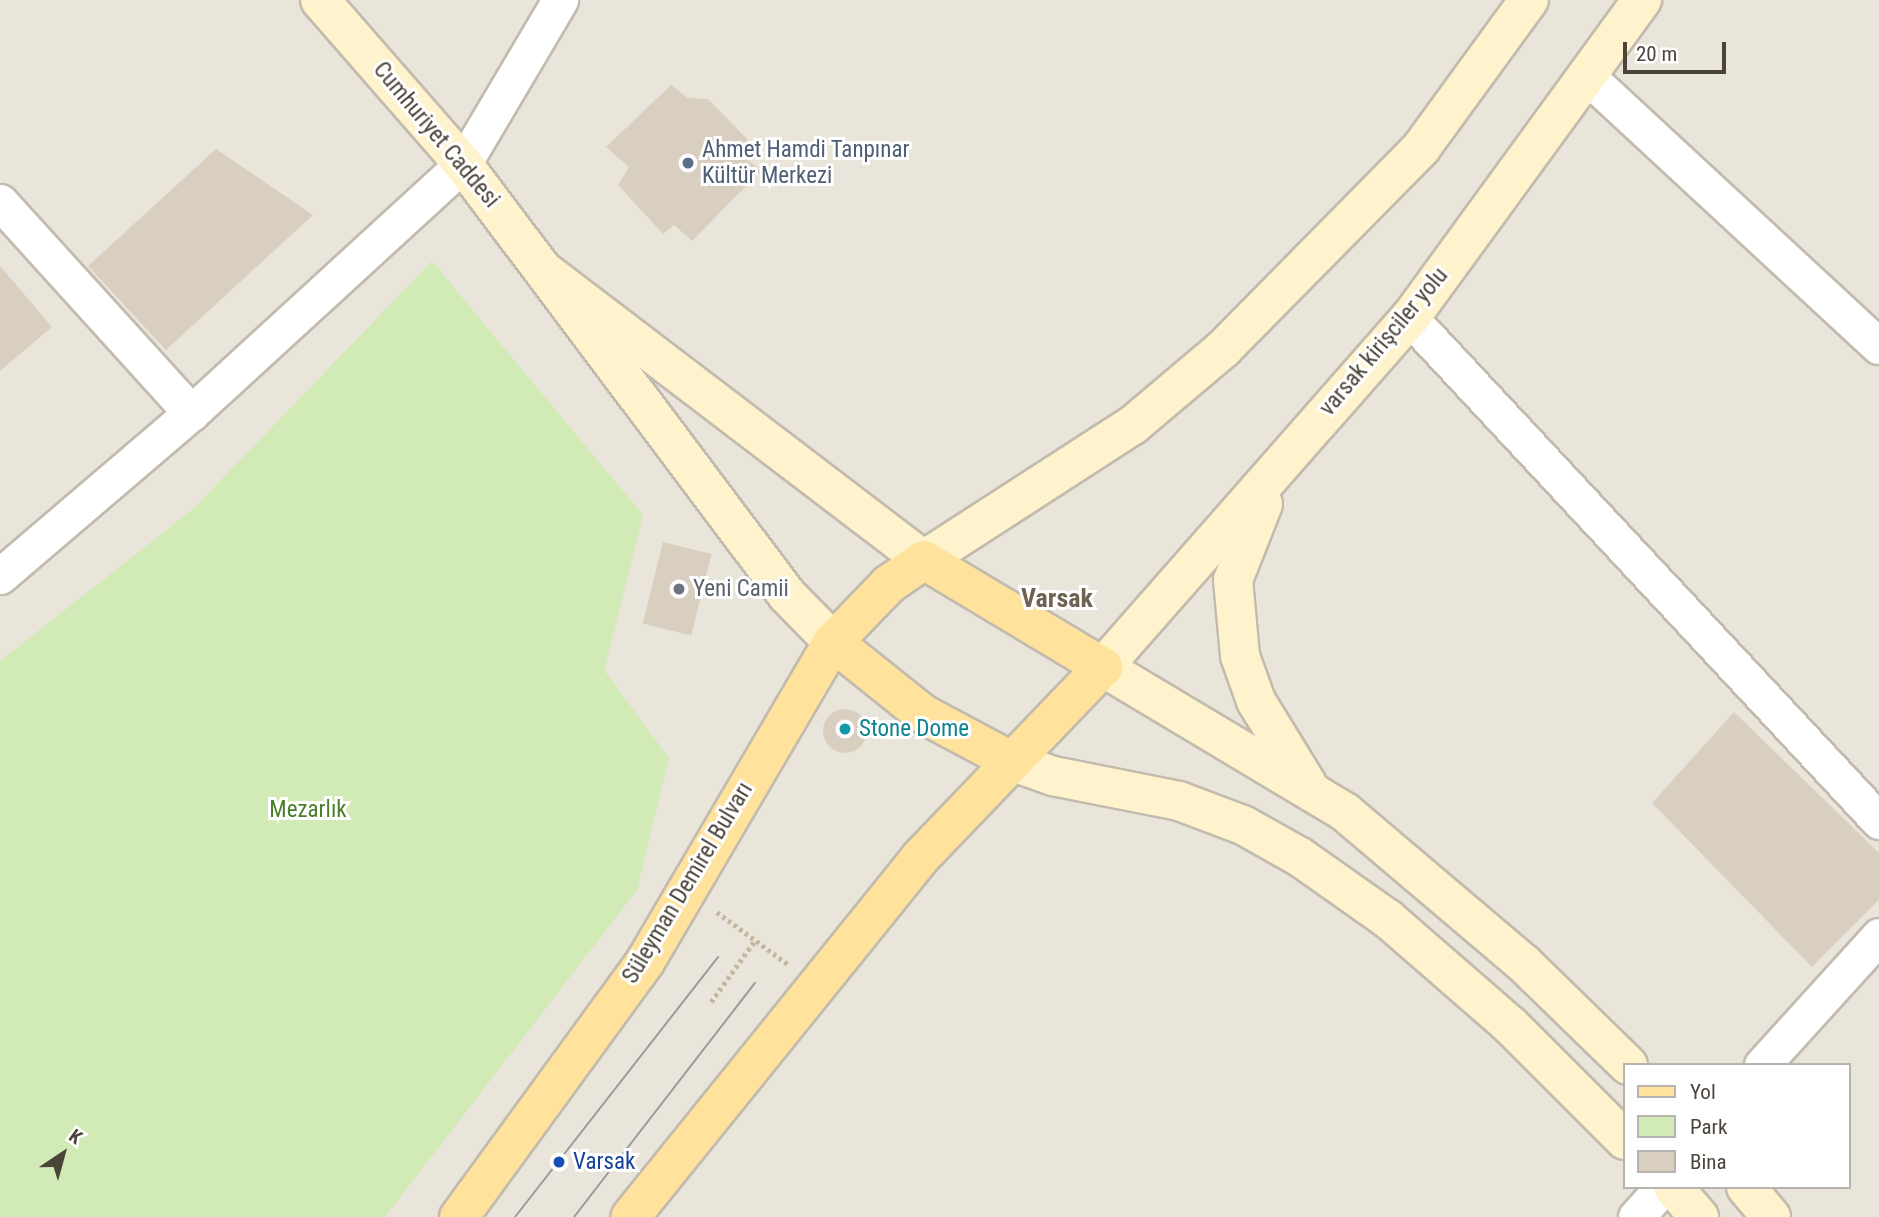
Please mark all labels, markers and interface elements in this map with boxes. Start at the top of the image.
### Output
scale bar [1627,28,1730,72]
text: 20 m [1636,42,1677,66]
street label: Cumhuriyet Caddesi [367,57,505,213]
place label: Ahmet Hamdi Tanpınar Kültür Merkezi [702,136,910,190]
marker: Ahmet Hamdi Tanpınar Kültür Merkezi [680,155,696,171]
street label: varsak kirişciler yolu [1314,262,1454,422]
place label: Yeni Camii [693,575,789,603]
marker: Yeni Camii [671,581,687,597]
district label: Varsak [1021,583,1093,615]
place label: Stone Dome [859,715,969,743]
marker: Stone Dome [837,721,853,737]
street label: Süleyman Demirel Bulvarı [617,777,759,989]
park label: Mezarlık [269,796,347,824]
legend [1624,1063,1851,1189]
text: Yol [1690,1080,1716,1104]
text: Park [1690,1115,1727,1139]
north arrow [28,1119,98,1189]
text: K [65,1124,87,1149]
place label: Varsak [573,1148,635,1176]
text: Bina [1690,1150,1727,1174]
marker: Varsak [551,1154,567,1170]

